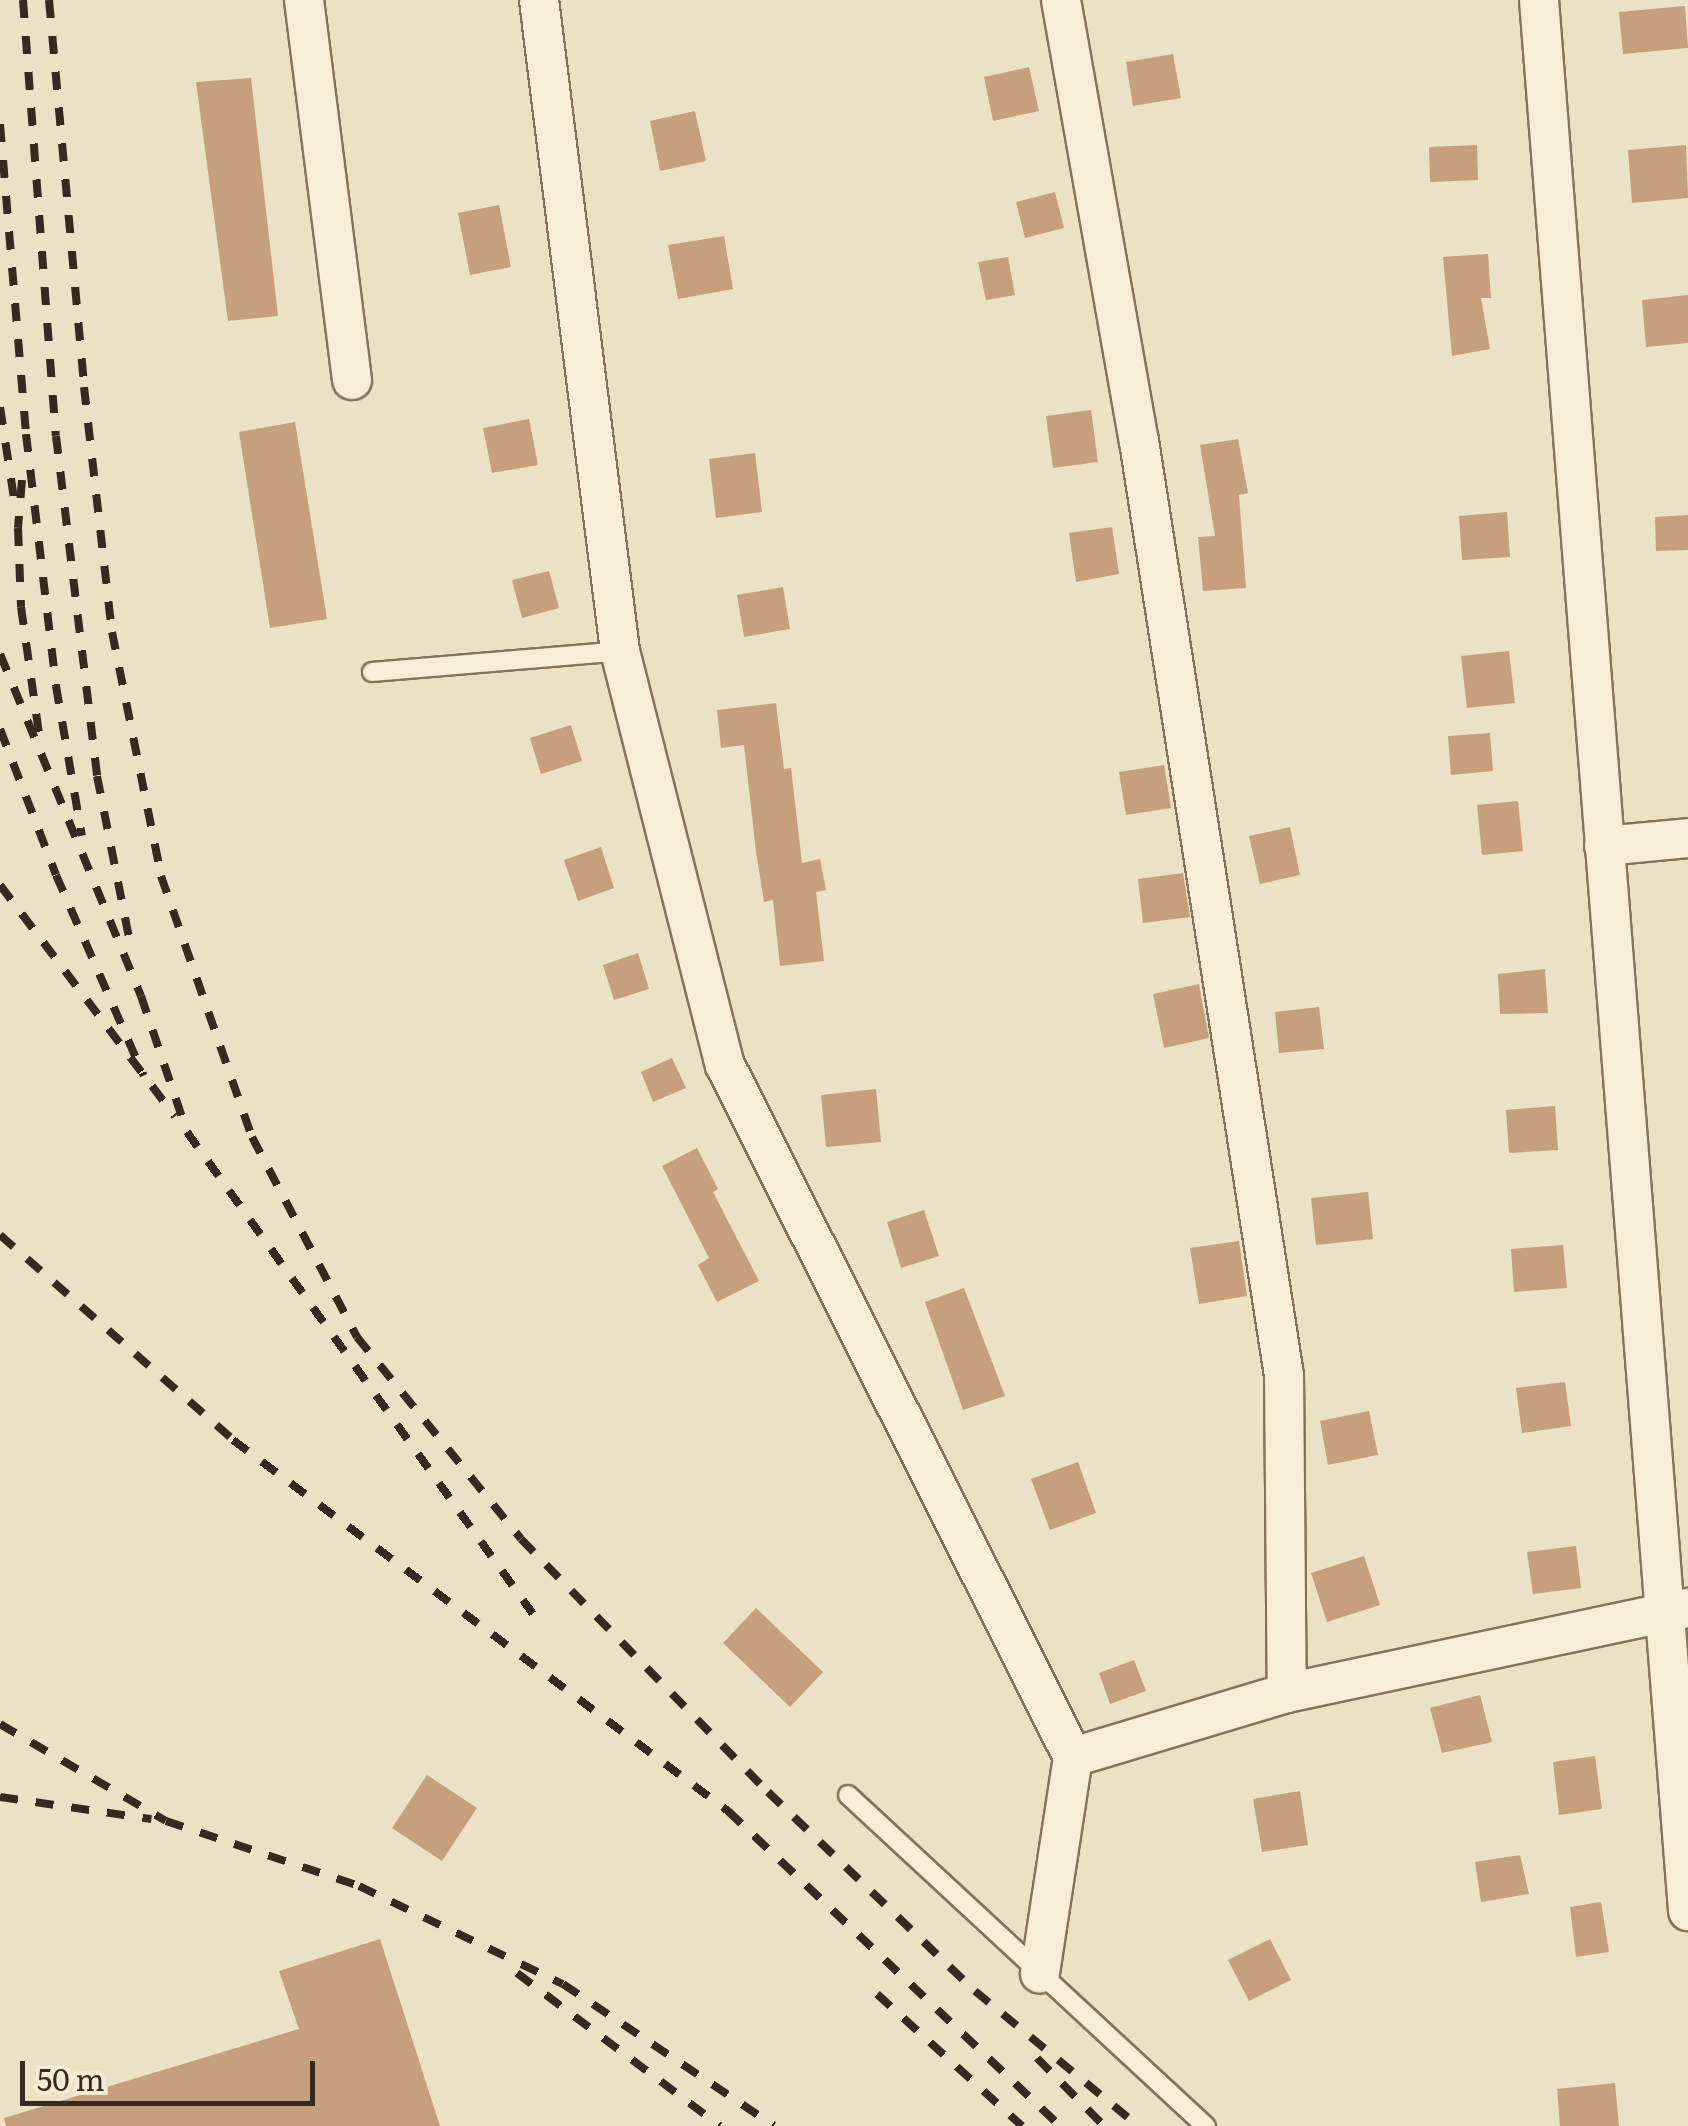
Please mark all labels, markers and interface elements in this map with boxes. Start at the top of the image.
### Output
scale bar [25,2041,320,2103]
text: 50 m [37,2056,105,2100]

